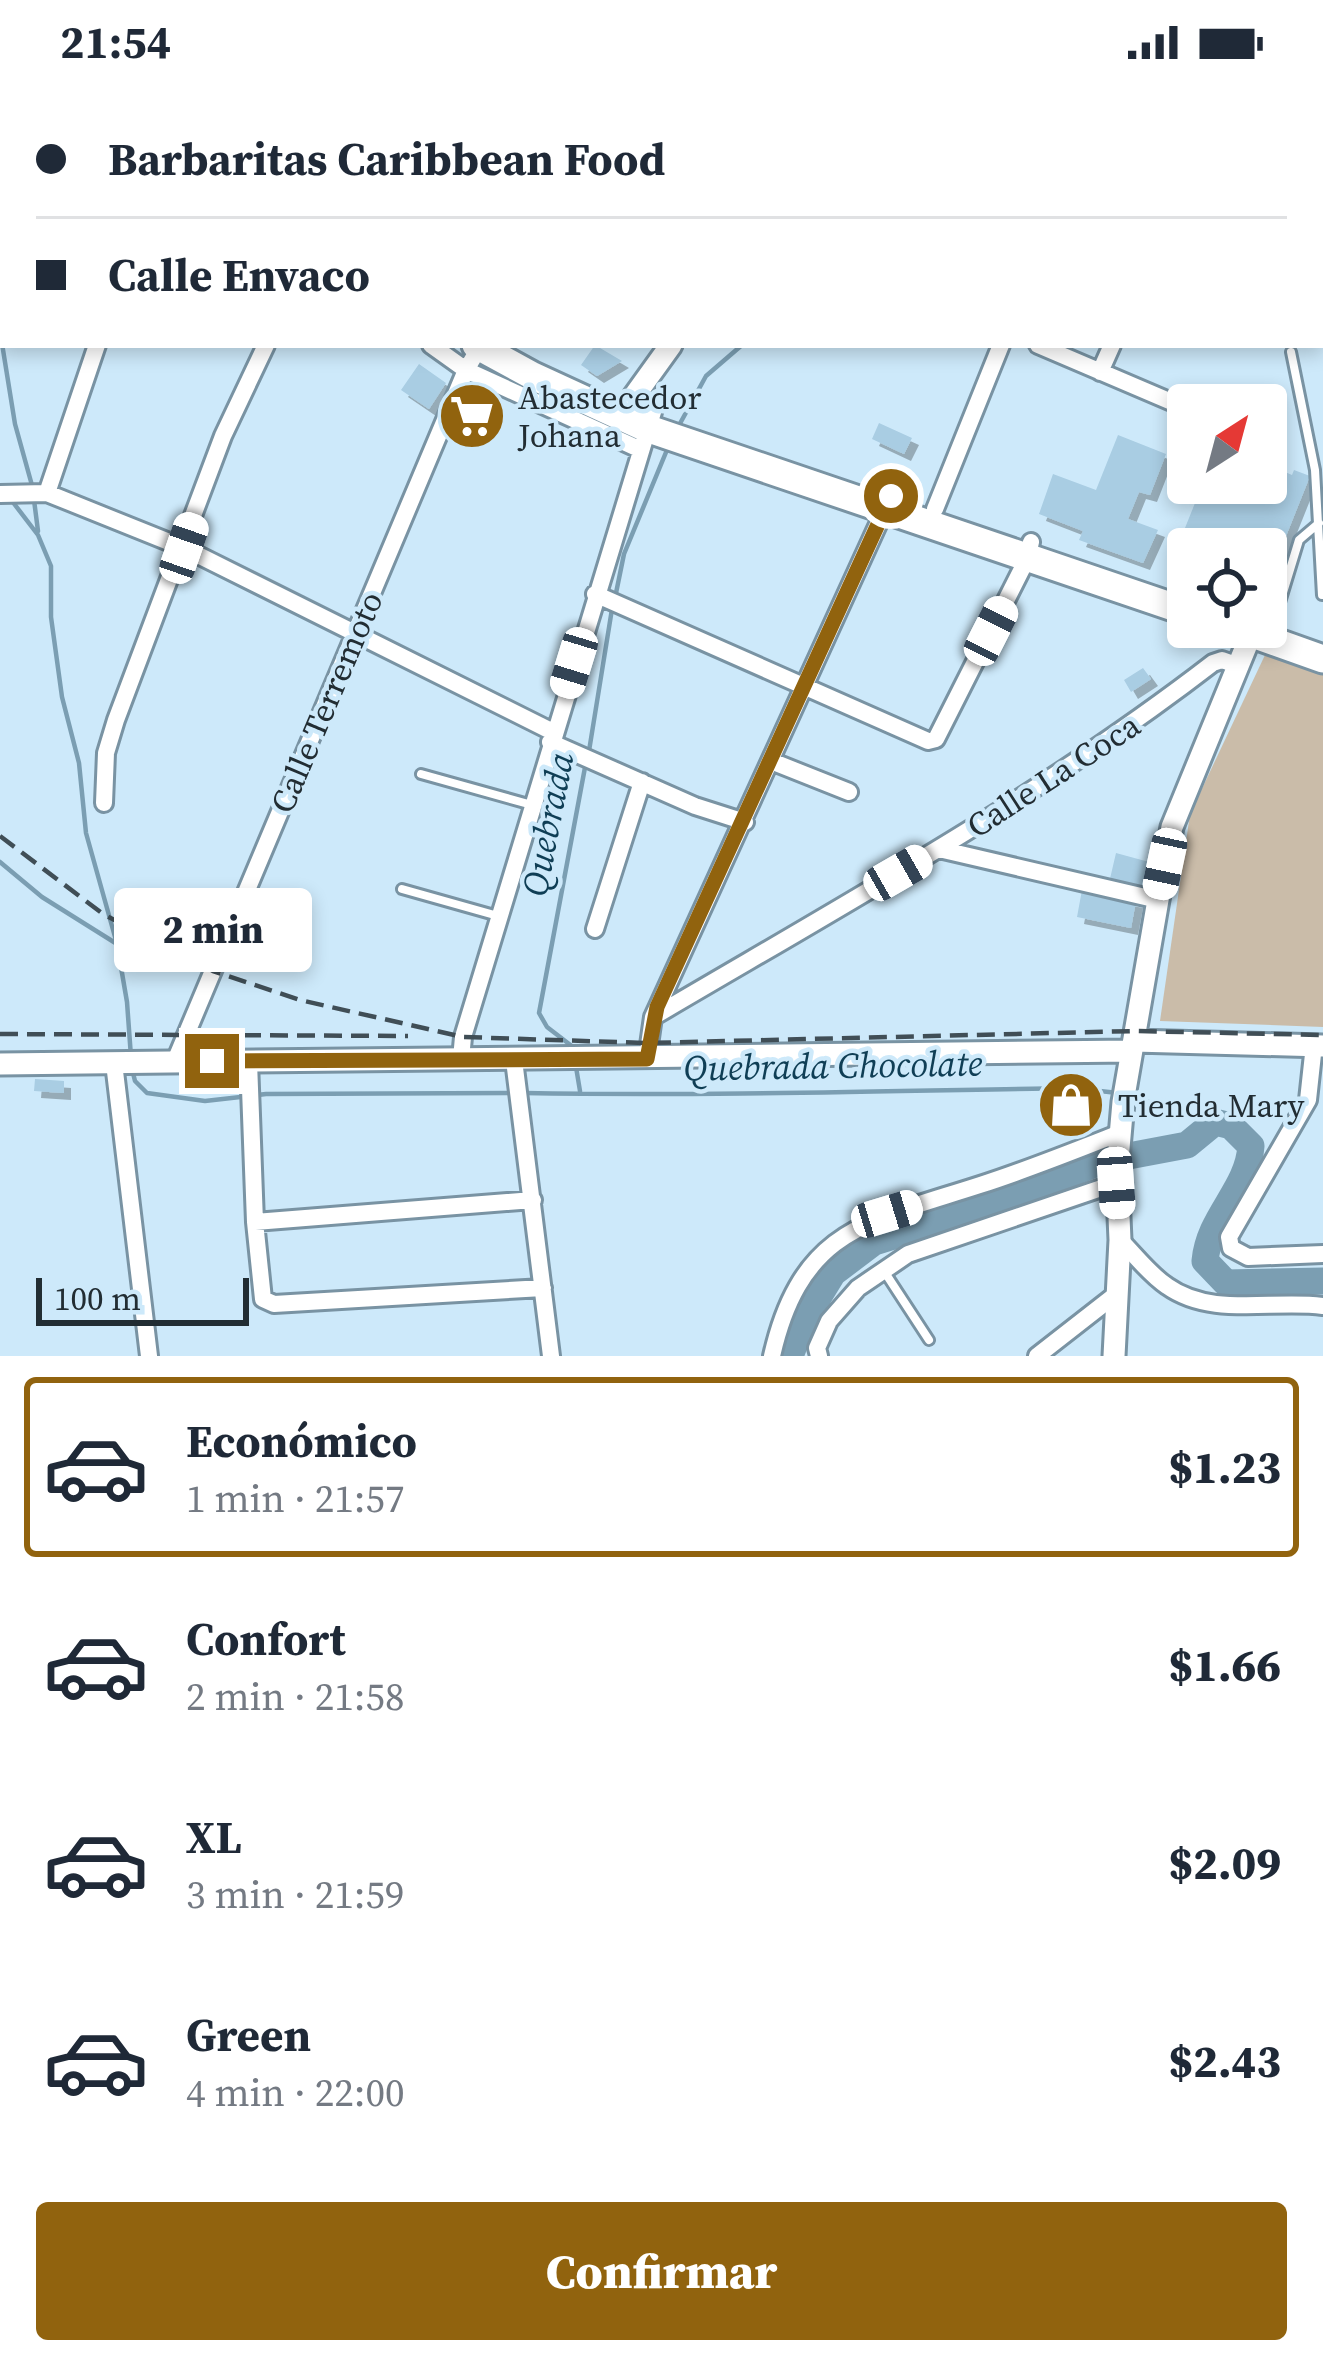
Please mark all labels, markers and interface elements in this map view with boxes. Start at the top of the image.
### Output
text: 21:54 [60,11,171,73]
text: Barbaritas Caribbean Food [108,128,666,190]
text: Calle Envaco [108,244,370,306]
place label: Abastecedor Johana [517,375,701,458]
supermarket icon: Abastecedor Johana [437,381,507,451]
north arrow [1167,384,1287,504]
map controls [1167,384,1287,648]
route start [864,469,918,523]
car [155,508,213,588]
button: locate [1167,528,1287,648]
street label: Calle Terremoto [260,585,393,820]
car [959,591,1023,671]
car [546,623,602,703]
street label: Calle La Coca [958,703,1149,848]
water label: Quebrada [510,748,585,900]
car [1140,825,1190,903]
car [858,839,938,907]
callout: 2 min [113,887,311,971]
text: 2 min [162,903,264,956]
route end [185,1034,239,1088]
water label: Quebrada Chocolate [683,1038,983,1093]
shop icon: Tienda Mary [1036,1070,1106,1140]
place label: Tienda Mary [1118,1083,1304,1128]
car [1096,1146,1136,1220]
car [847,1186,927,1242]
scale bar [36,1272,249,1325]
text: 100 m [54,1276,141,1321]
text: Económico [186,1410,417,1472]
icon: car [42,1413,150,1521]
text: $1.23 [1168,1436,1281,1498]
text: 1 min · 21:57 [186,1472,405,1525]
text: Confort [186,1608,346,1670]
icon: car [42,1611,150,1719]
text: $1.66 [1168,1634,1281,1696]
text: 2 min · 21:58 [186,1670,405,1723]
text: XL [186,1806,242,1868]
icon: car [42,1809,150,1917]
text: $2.09 [1168,1832,1281,1894]
text: 3 min · 21:59 [186,1868,405,1921]
text: Green [186,2004,311,2066]
icon: car [42,2007,150,2115]
text: $2.43 [1168,2030,1281,2092]
text: 4 min · 22:00 [186,2066,405,2119]
button: Confirmar [36,2202,1287,2340]

